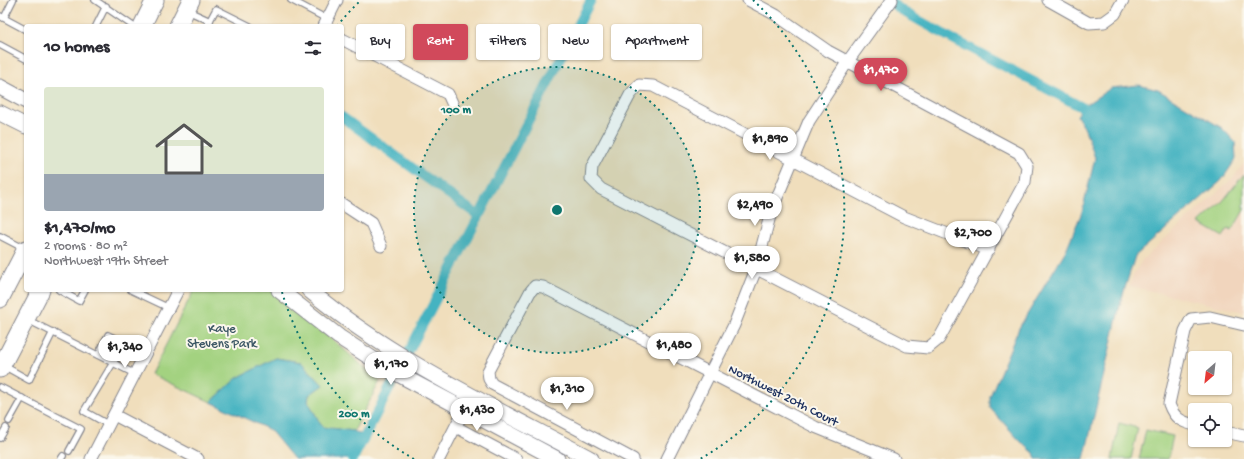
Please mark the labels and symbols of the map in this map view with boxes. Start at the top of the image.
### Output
pin: $1,470 [848,58,914,92]
text: 100 m [440,104,471,118]
pin: $1,890 [737,127,803,161]
pin: $2,490 [722,193,788,227]
centre of rings [550,203,564,217]
pin: $2,700 [940,221,1006,255]
pin: $1,580 [719,246,785,280]
park label: Kaye Stevens Park [187,322,258,352]
pin: $1,480 [641,333,707,367]
pin: $1,340 [92,335,158,369]
north arrow [1188,351,1232,395]
pin: $1,170 [358,352,424,386]
street label: Northwest 20th Court [726,362,842,431]
pin: $1,310 [534,377,600,411]
pin: $1,430 [444,398,510,432]
text: 200 m [339,408,370,422]

